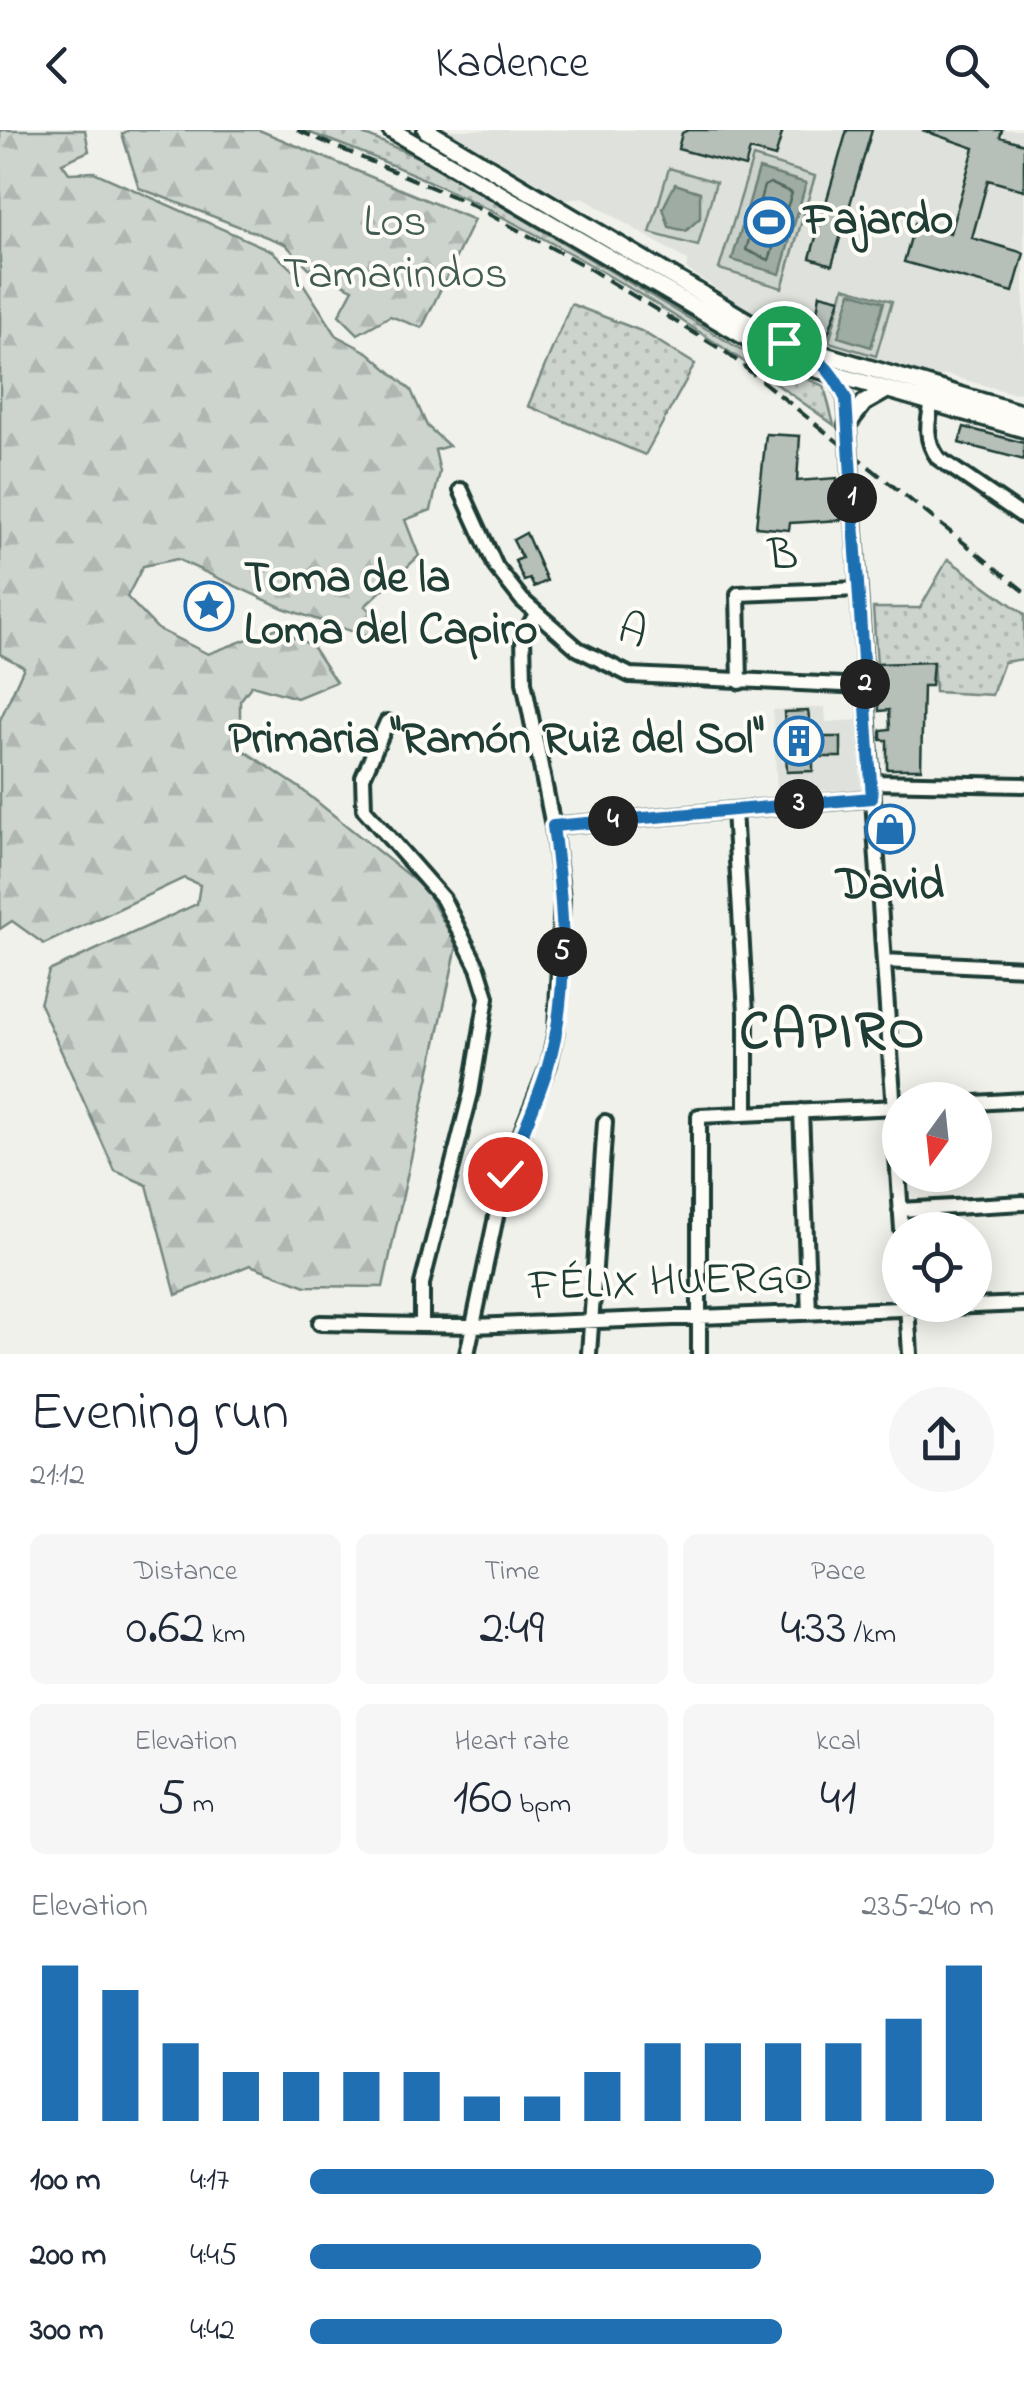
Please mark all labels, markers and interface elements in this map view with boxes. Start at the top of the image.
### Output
text: Kadence [435,32,589,98]
icon: back [30,38,85,93]
icon: search [939,38,994,93]
place label: Fajardo [802,189,953,255]
park label: Los Tamarindos [282,191,508,309]
sports icon: Fajardo [743,196,795,248]
pin [742,301,827,386]
icon: arrive [757,316,812,371]
pin: 1 [827,473,877,523]
text: 1 [848,477,856,518]
street label: B [766,523,799,591]
place label: Toma de la Loma del Capiro [244,547,538,665]
place icon: Toma de la Loma del Capiro [183,580,235,632]
street label: A [608,597,656,669]
pin: 2 [840,659,890,709]
text: 2 [858,663,872,704]
place label: Primaria "Ramón Ruiz del Sol" [228,708,764,774]
building icon: Primaria "Ramón Ruiz del Sol" [773,715,825,767]
pin: 3 [774,779,824,829]
text: 3 [793,783,805,824]
pin: 4 [588,796,638,846]
text: 4 [607,800,619,841]
shop icon: David [864,803,916,855]
place label: David [834,854,945,920]
pin: 5 [537,927,587,977]
text: 5 [554,931,570,972]
district label: CAPIRO [739,994,927,1074]
north arrow [882,1082,992,1192]
map controls [882,1082,992,1322]
pin [463,1132,548,1217]
icon: check [478,1147,533,1202]
button: locate [882,1212,992,1322]
street label: FÉLIX HUERGO [527,1245,814,1321]
text: Evening run [30,1375,289,1455]
button: share [889,1387,994,1492]
text: 21:12 [30,1453,85,1500]
text: Distance [134,1552,237,1593]
text: Time [484,1552,540,1593]
text: Pace [811,1552,866,1593]
text: 0.62 [126,1593,204,1666]
text: 2:49 [480,1593,544,1666]
text: 4:33 [780,1593,847,1666]
text: km [204,1615,245,1656]
text: /km [847,1615,896,1656]
text: Elevation [134,1722,237,1763]
text: Heart rate [455,1722,569,1763]
text: kcal [816,1722,861,1763]
text: 5 [157,1763,186,1836]
text: 160 [453,1763,512,1836]
text: 41 [820,1763,857,1836]
text: m [186,1785,214,1826]
text: bpm [512,1785,571,1826]
text: Elevation [30,1884,148,1931]
text: 235–240 m [862,1884,994,1931]
text: 100 m [30,2158,101,2205]
text: 4:17 [190,2158,229,2205]
text: 200 m [30,2233,106,2280]
text: 4:45 [190,2233,237,2280]
text: 300 m [30,2308,104,2355]
text: 4:42 [190,2308,235,2355]

